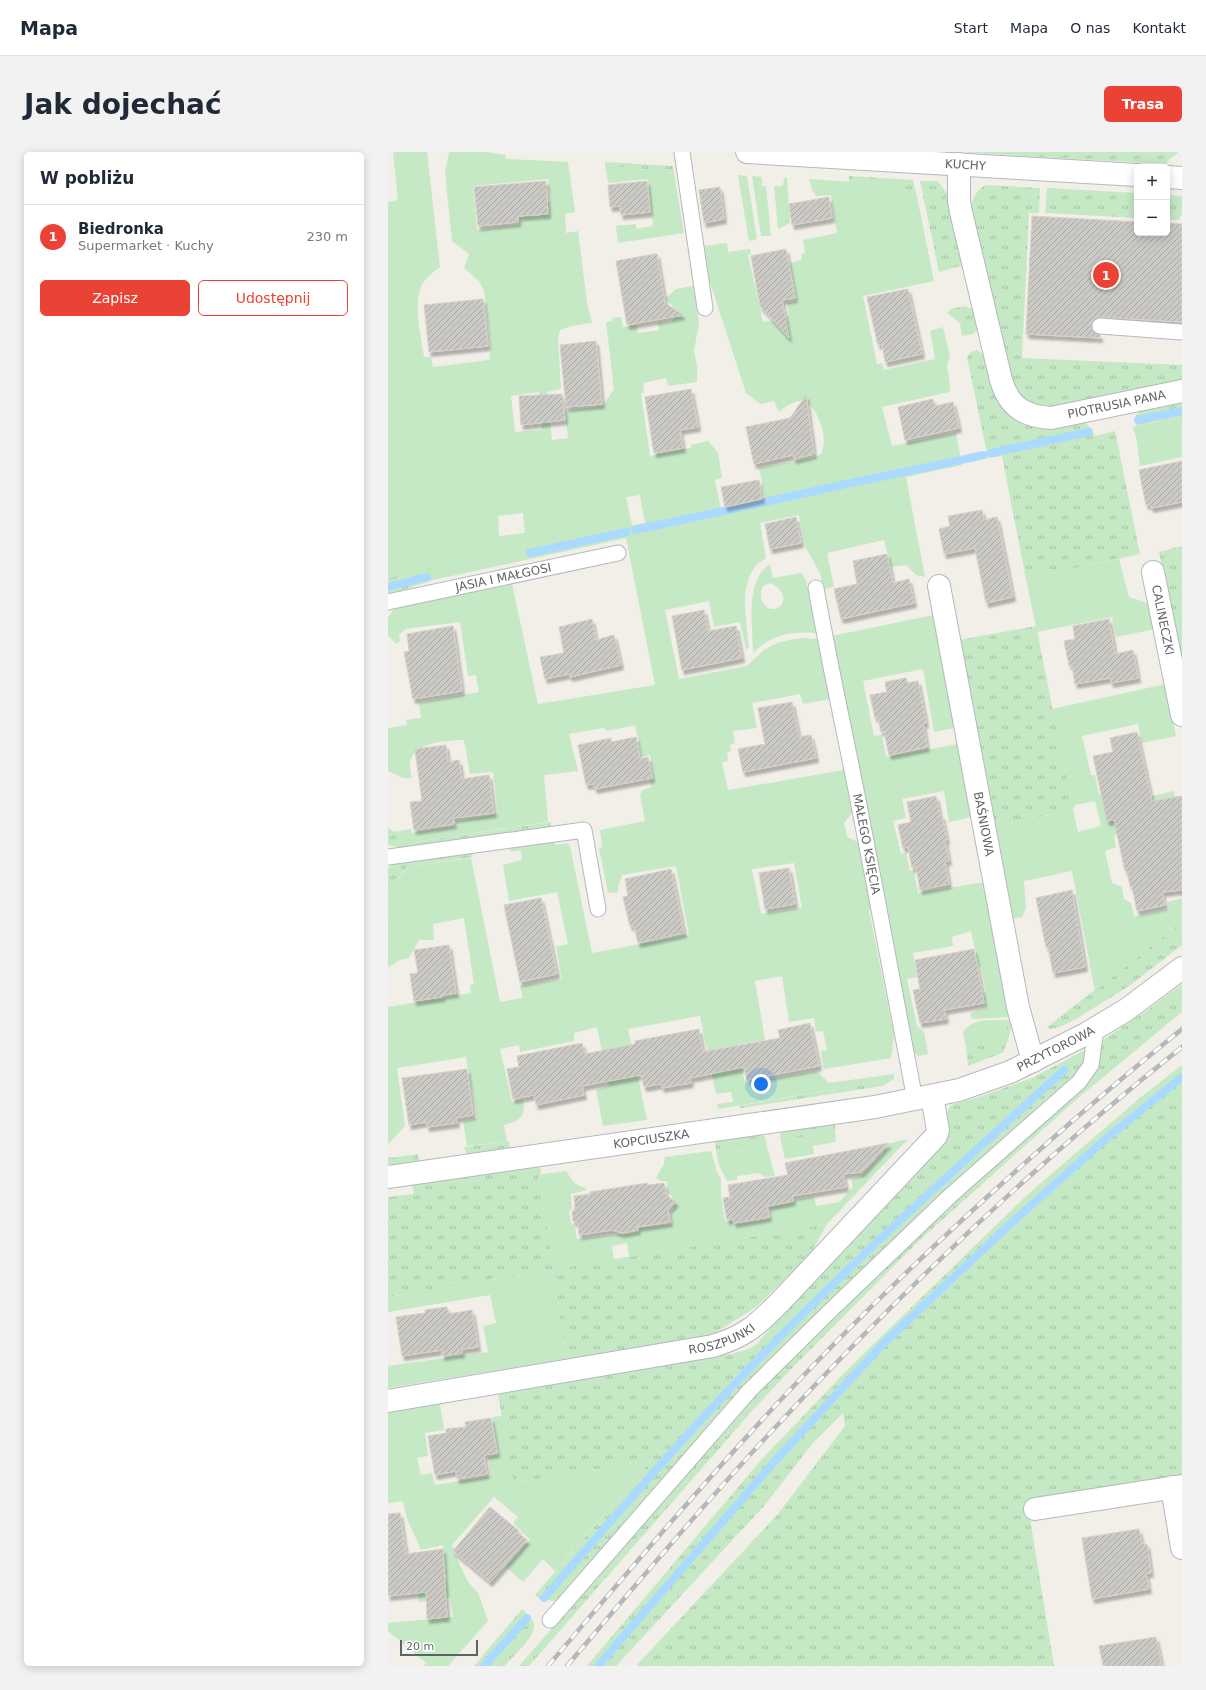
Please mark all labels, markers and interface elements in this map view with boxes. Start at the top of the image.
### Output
text: Mapa [20,17,78,39]
text: Start [954,20,988,36]
text: Mapa [1010,20,1048,36]
text: O nas [1070,20,1110,36]
text: Kontakt [1132,20,1186,36]
button: Trasa [1104,86,1182,122]
text: Jak dojechać [24,88,222,121]
street label: KUCHY [945,157,987,173]
map controls [1134,164,1170,236]
button: + [1134,164,1170,200]
text: W pobliżu [40,168,134,188]
button: − [1134,200,1170,236]
text: Biedronka [78,220,164,238]
text: 1 [48,229,58,244]
text: 230 m [306,229,348,244]
text: Supermarket · Kuchy [78,238,214,253]
pin: 1 [1093,260,1119,290]
button: Zapisz [40,280,190,316]
button: Udostępnij [198,280,348,316]
street label: PIOTRUSIA PANA [1066,387,1168,421]
street label: JASIA I MAŁGOSI [453,560,553,595]
street label: CALINECZKI [1149,584,1177,656]
street label: BAŚNIOWA [971,790,997,858]
street label: MAŁEGO KSIĘCIA [850,792,883,896]
street label: PRZYTOROWA [1015,1023,1098,1074]
your location [751,1074,771,1094]
street label: KOPCIUSZKA [612,1127,691,1152]
street label: ROSZPUNKI [688,1321,758,1357]
scale bar [400,1638,478,1657]
text: 20 m [406,1640,434,1653]

